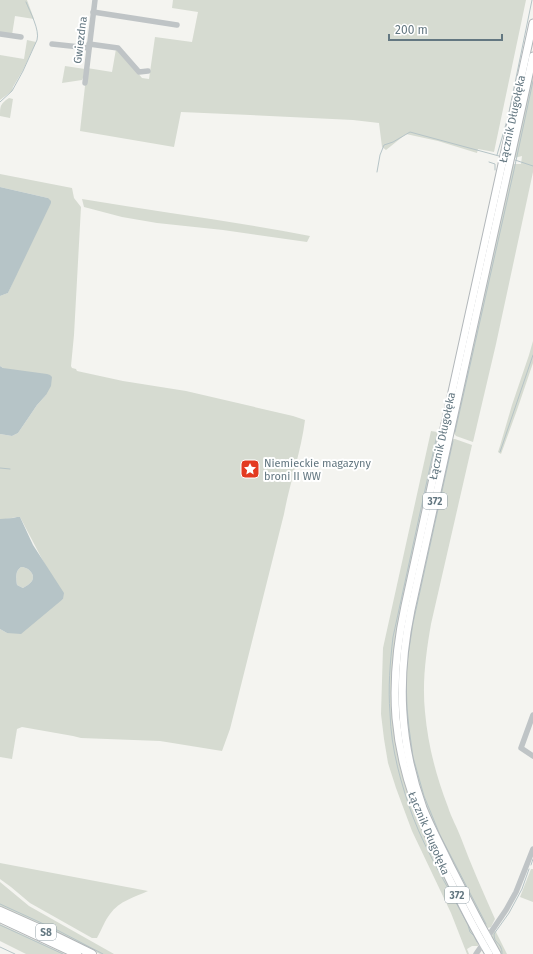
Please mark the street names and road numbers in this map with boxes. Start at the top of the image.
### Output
street label: Gwiezdna [71,16,90,64]
street label: Łącznik Długołęka [497,74,528,164]
street label: Łącznik Długołęka [427,391,458,481]
road number: 372 [423,493,447,509]
street label: Łącznik Długołęka [405,790,452,877]
road number: 372 [445,887,469,903]
road number: S8 [36,924,56,940]

